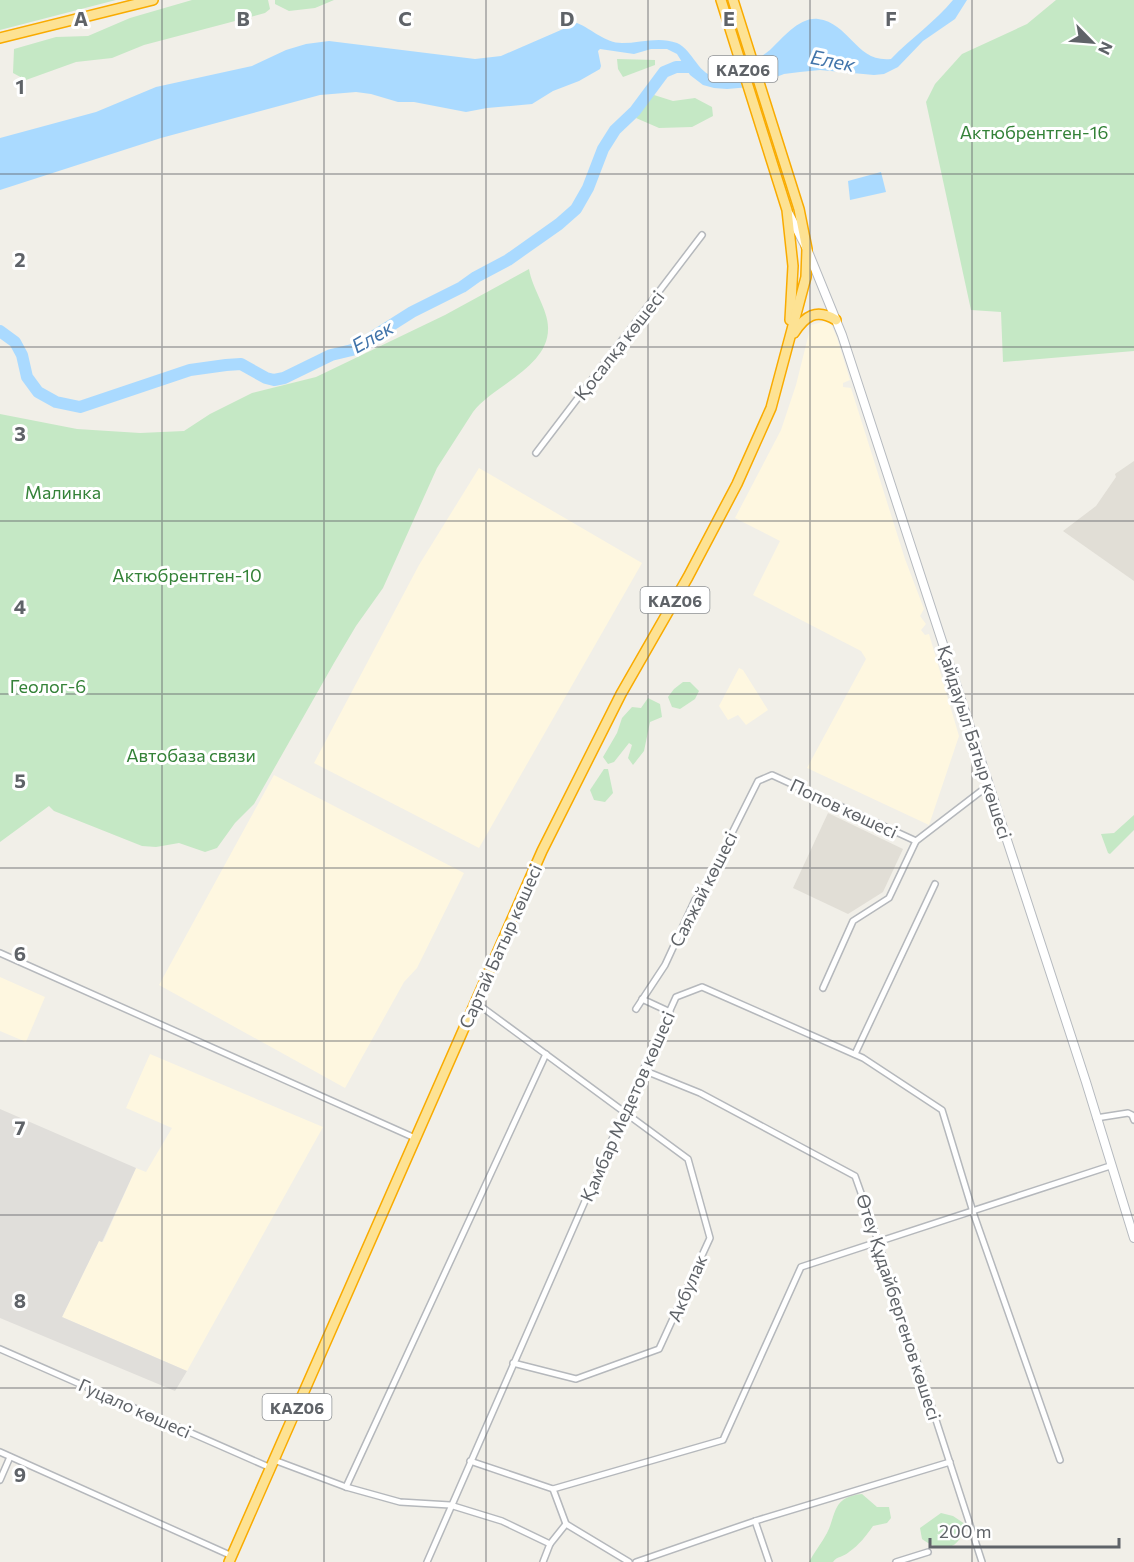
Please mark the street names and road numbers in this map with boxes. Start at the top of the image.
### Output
road number: KАZ06 [708,56,777,82]
street label: Қосалқа көшесі [569,286,669,404]
road number: KАZ06 [640,587,710,613]
street label: Қайдауыл Батыр көшесі [933,642,1017,842]
street label: Попов көшесі [787,773,901,843]
street label: Саяжай көшесі [664,828,742,950]
street label: Сартай Батыр көшесі [454,860,546,1032]
street label: Қамбар Медетов көшесі [575,1007,679,1205]
street label: Өтеу Құдайбергенов көшесі [852,1191,946,1423]
street label: Акбулак [663,1251,712,1325]
street label: Гуцало көшесі [75,1373,195,1443]
road number: KАZ06 [262,1394,332,1420]

